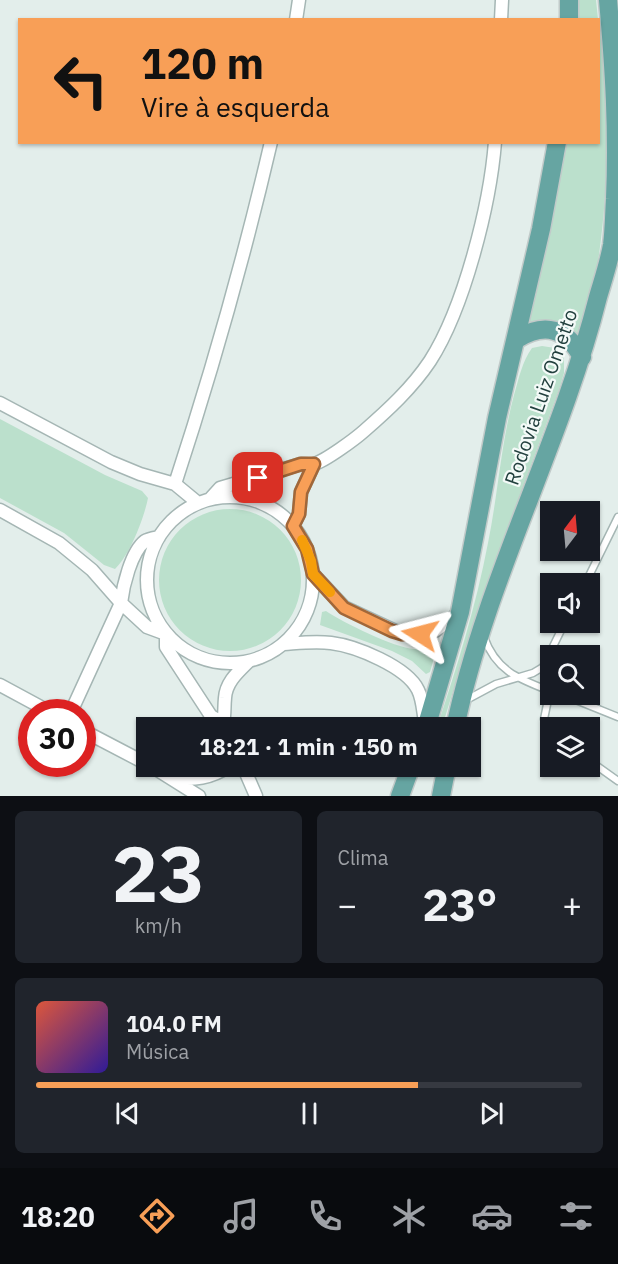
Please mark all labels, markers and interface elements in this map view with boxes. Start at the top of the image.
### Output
text: 120 m [141,36,264,91]
icon: left [42,42,120,120]
text: Vire à esquerda [141,89,330,124]
street label: Rodovia Luiz Ometto [498,305,583,488]
pin [232,452,283,503]
icon: arrive [241,461,274,494]
north arrow [540,501,600,561]
map controls [540,501,600,777]
button: sound [540,573,600,633]
position arrow [388,602,452,666]
button: search [540,645,600,705]
speed limit sign: 30 [18,699,96,777]
button: layers [540,717,600,777]
text: 18:21 · 1 min · 150 m [199,732,418,761]
text: 23 [111,822,205,923]
text: Clima [338,844,389,871]
text: 23° [422,875,497,933]
text: − [338,883,357,926]
text: + [562,883,582,926]
text: km/h [135,912,182,939]
text: 104.0 FM [126,1009,222,1038]
text: Música [126,1038,189,1065]
icon: previous [111,1097,144,1130]
icon: pause [293,1097,326,1130]
icon: next [475,1097,508,1130]
icon: directions [136,1195,178,1237]
icon: music [220,1195,262,1237]
icon: phone [304,1195,346,1237]
icon: climate [388,1195,430,1237]
icon: car [471,1195,513,1237]
icon: filters [555,1195,597,1237]
text: 18:20 [21,1199,95,1234]

